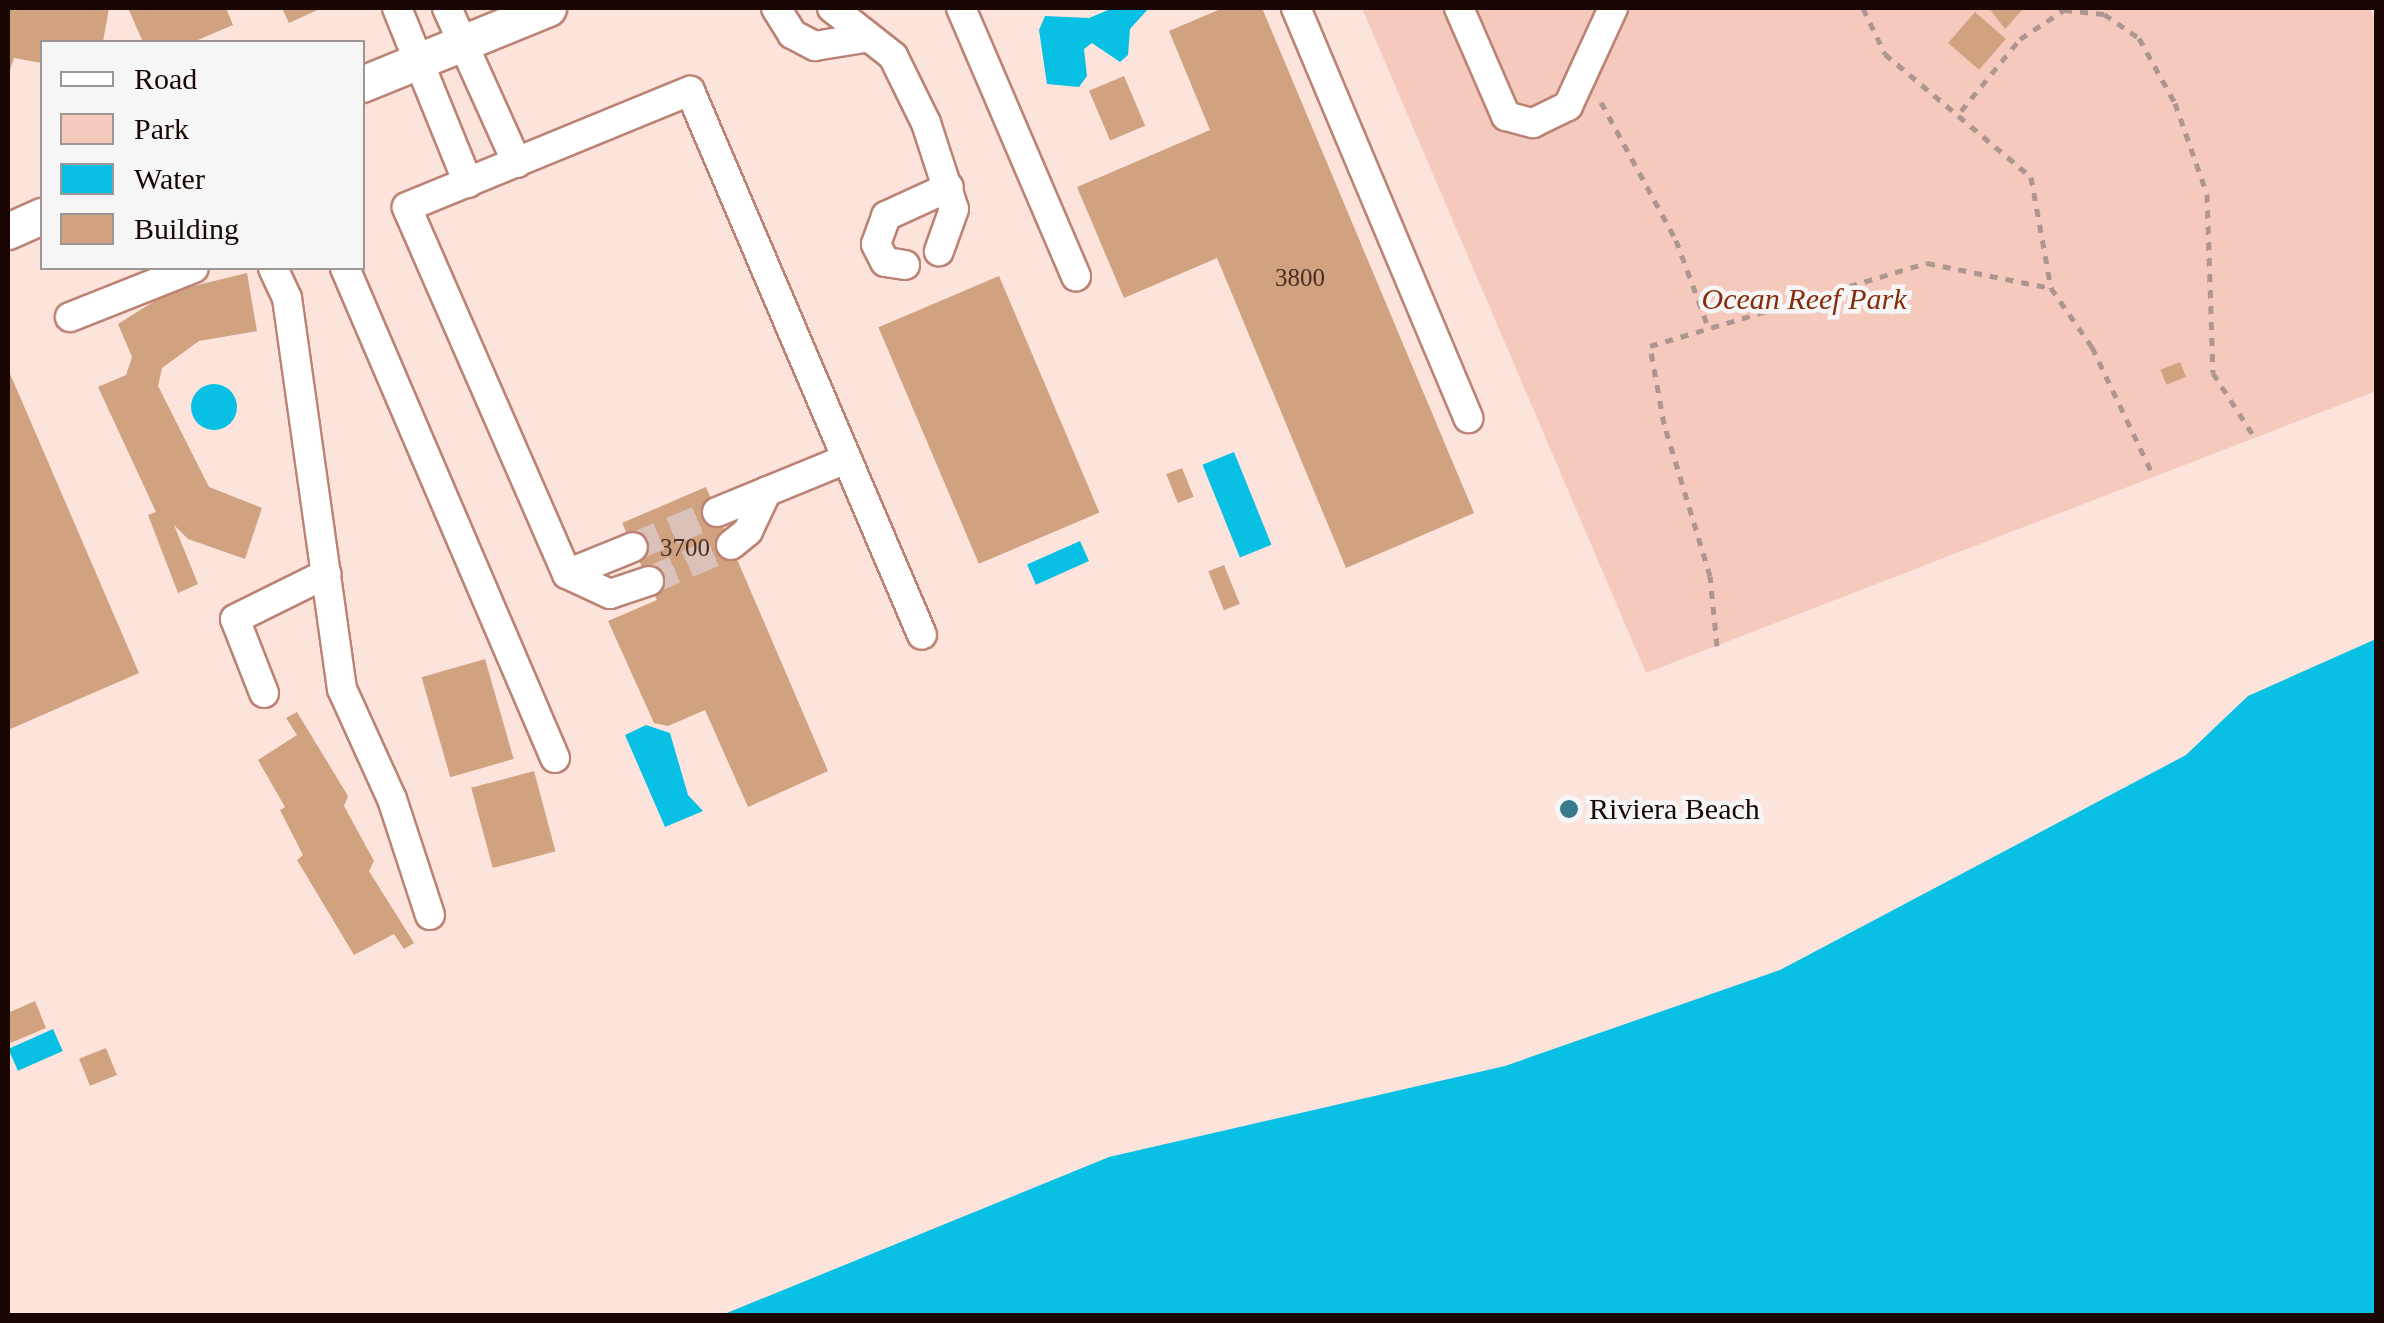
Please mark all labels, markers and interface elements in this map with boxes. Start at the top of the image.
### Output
legend [40,40,365,270]
text: Road [134,62,197,95]
text: Park [134,112,189,145]
text: Water [134,162,205,195]
text: Building [134,212,239,245]
house number: 3800 [1275,263,1325,293]
park label: Ocean Reef Park [1702,281,1906,317]
house number: 3700 [660,533,710,563]
place label: Riviera Beach [1589,791,1760,827]
marker: Riviera Beach [1558,798,1580,820]

